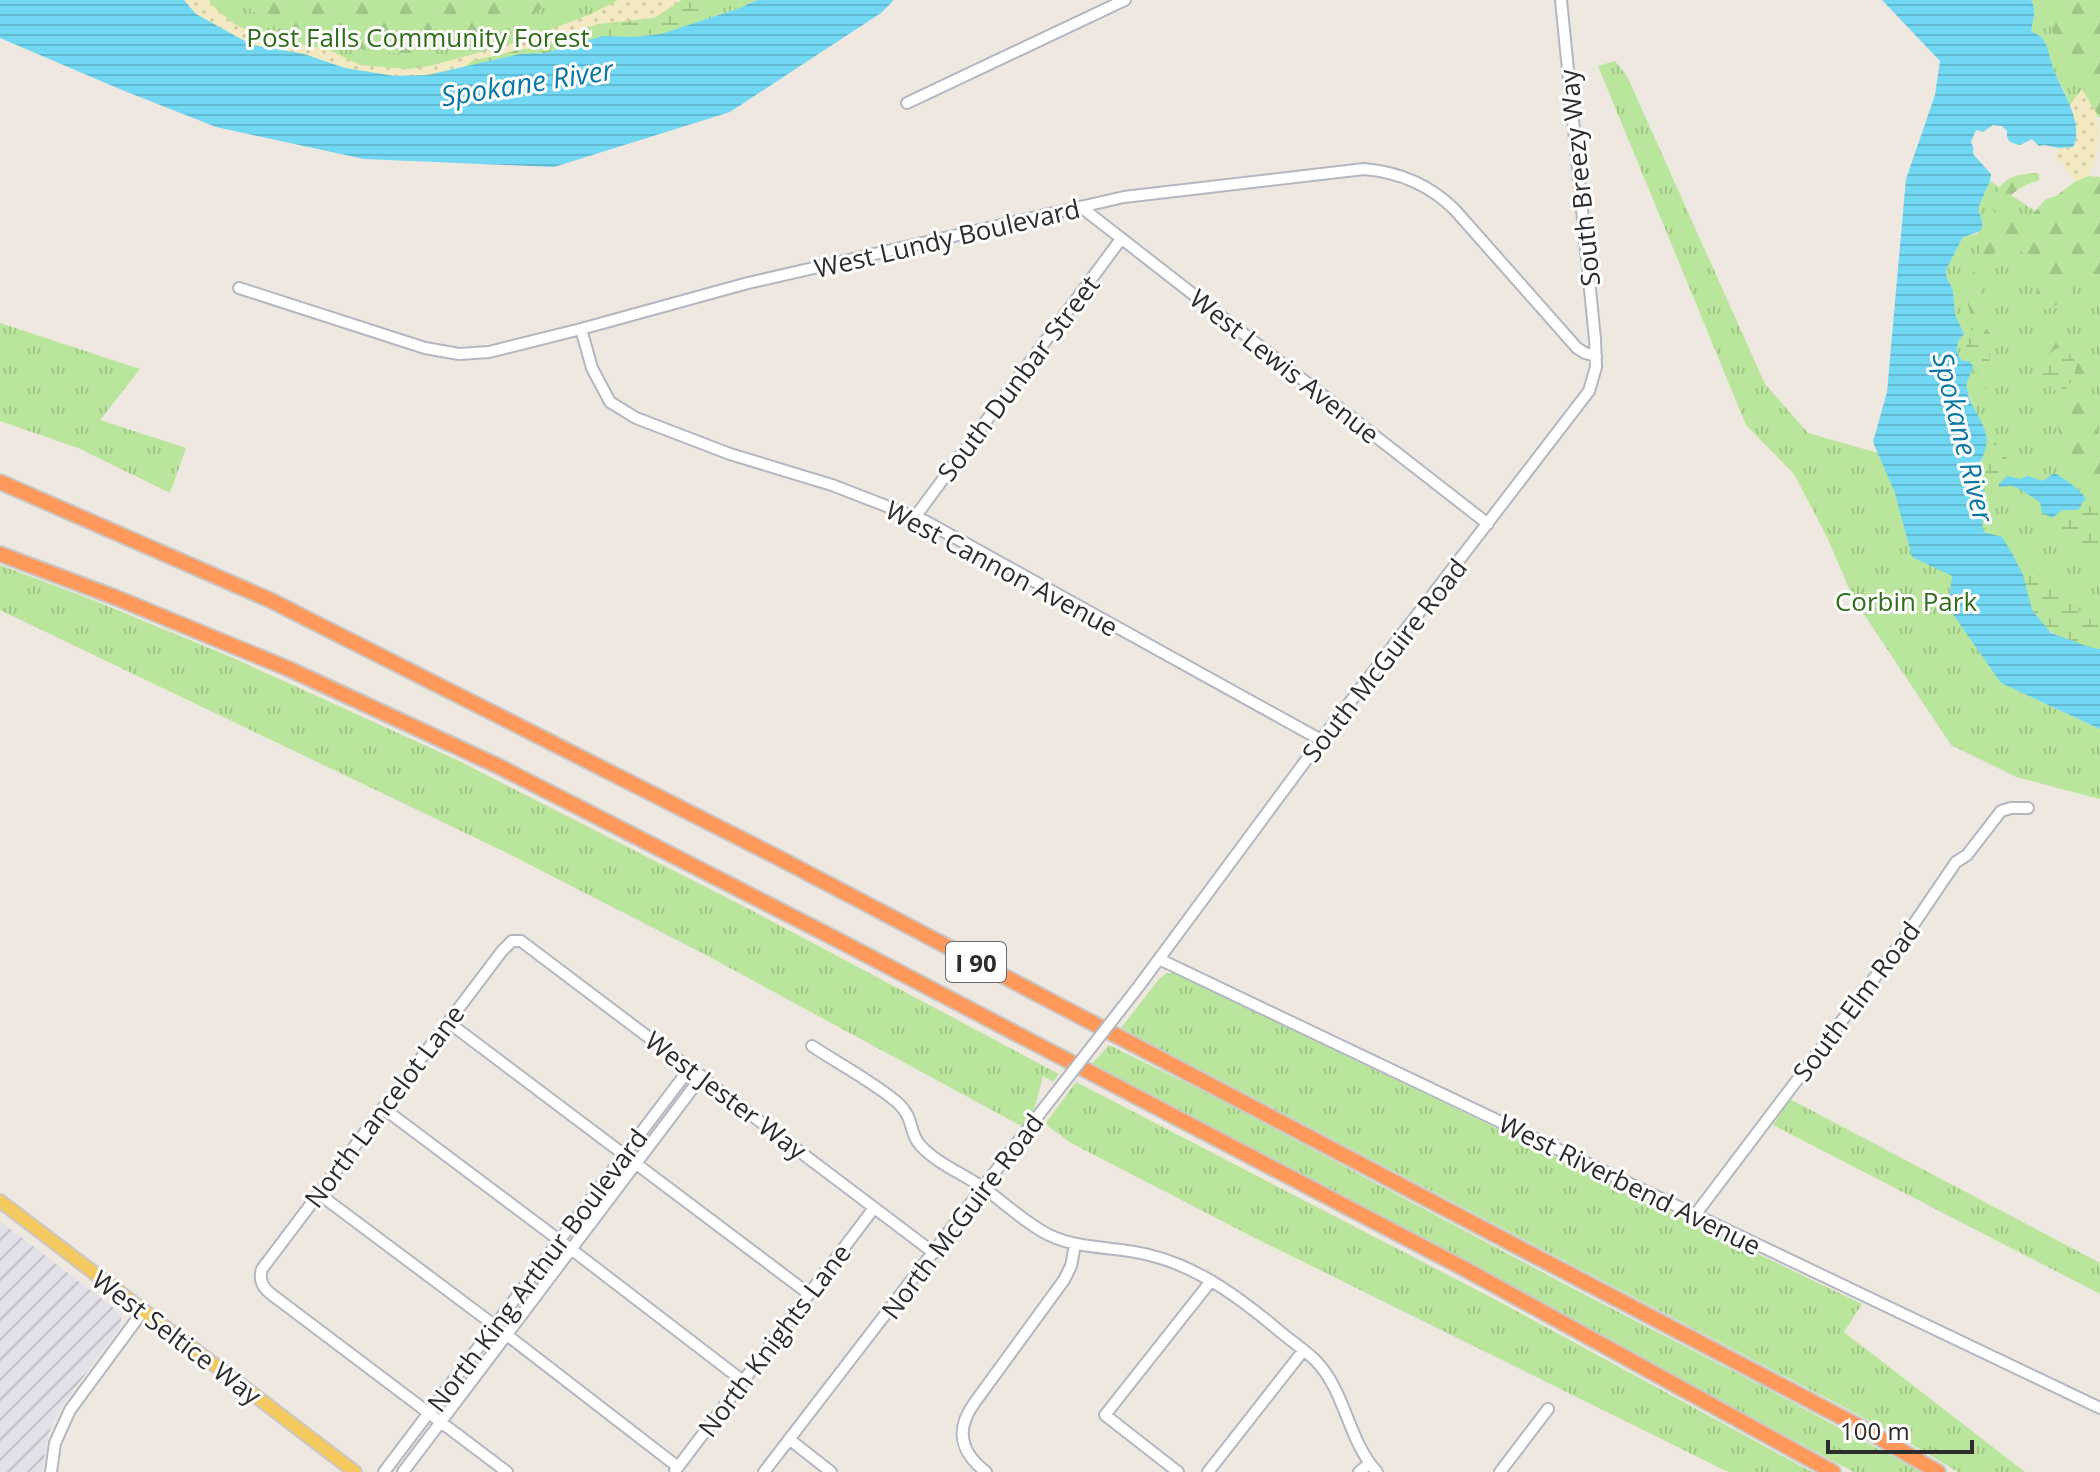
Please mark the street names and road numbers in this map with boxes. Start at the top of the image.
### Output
street label: South Breezy Way [1550,67,1608,288]
street label: West Lundy Boulevard [811,190,1083,286]
street label: South Dunbar Street [929,268,1107,488]
street label: West Lewis Avenue [1183,281,1387,451]
street label: West Cannon Avenue [879,491,1125,645]
street label: South McGuire Road [1293,551,1475,769]
street label: South Elm Road [1784,914,1928,1088]
road number: I 90 [946,942,1006,982]
street label: North Lancelot Lane [296,997,472,1215]
street label: West Jester Way [638,1022,815,1168]
street label: West Riverbend Avenue [1493,1105,1767,1263]
street label: North McGuire Road [873,1106,1051,1326]
street label: North King Arthur Boulevard [418,1121,656,1419]
street label: North Knights Lane [689,1236,859,1444]
street label: West Seltice Way [85,1261,270,1413]

